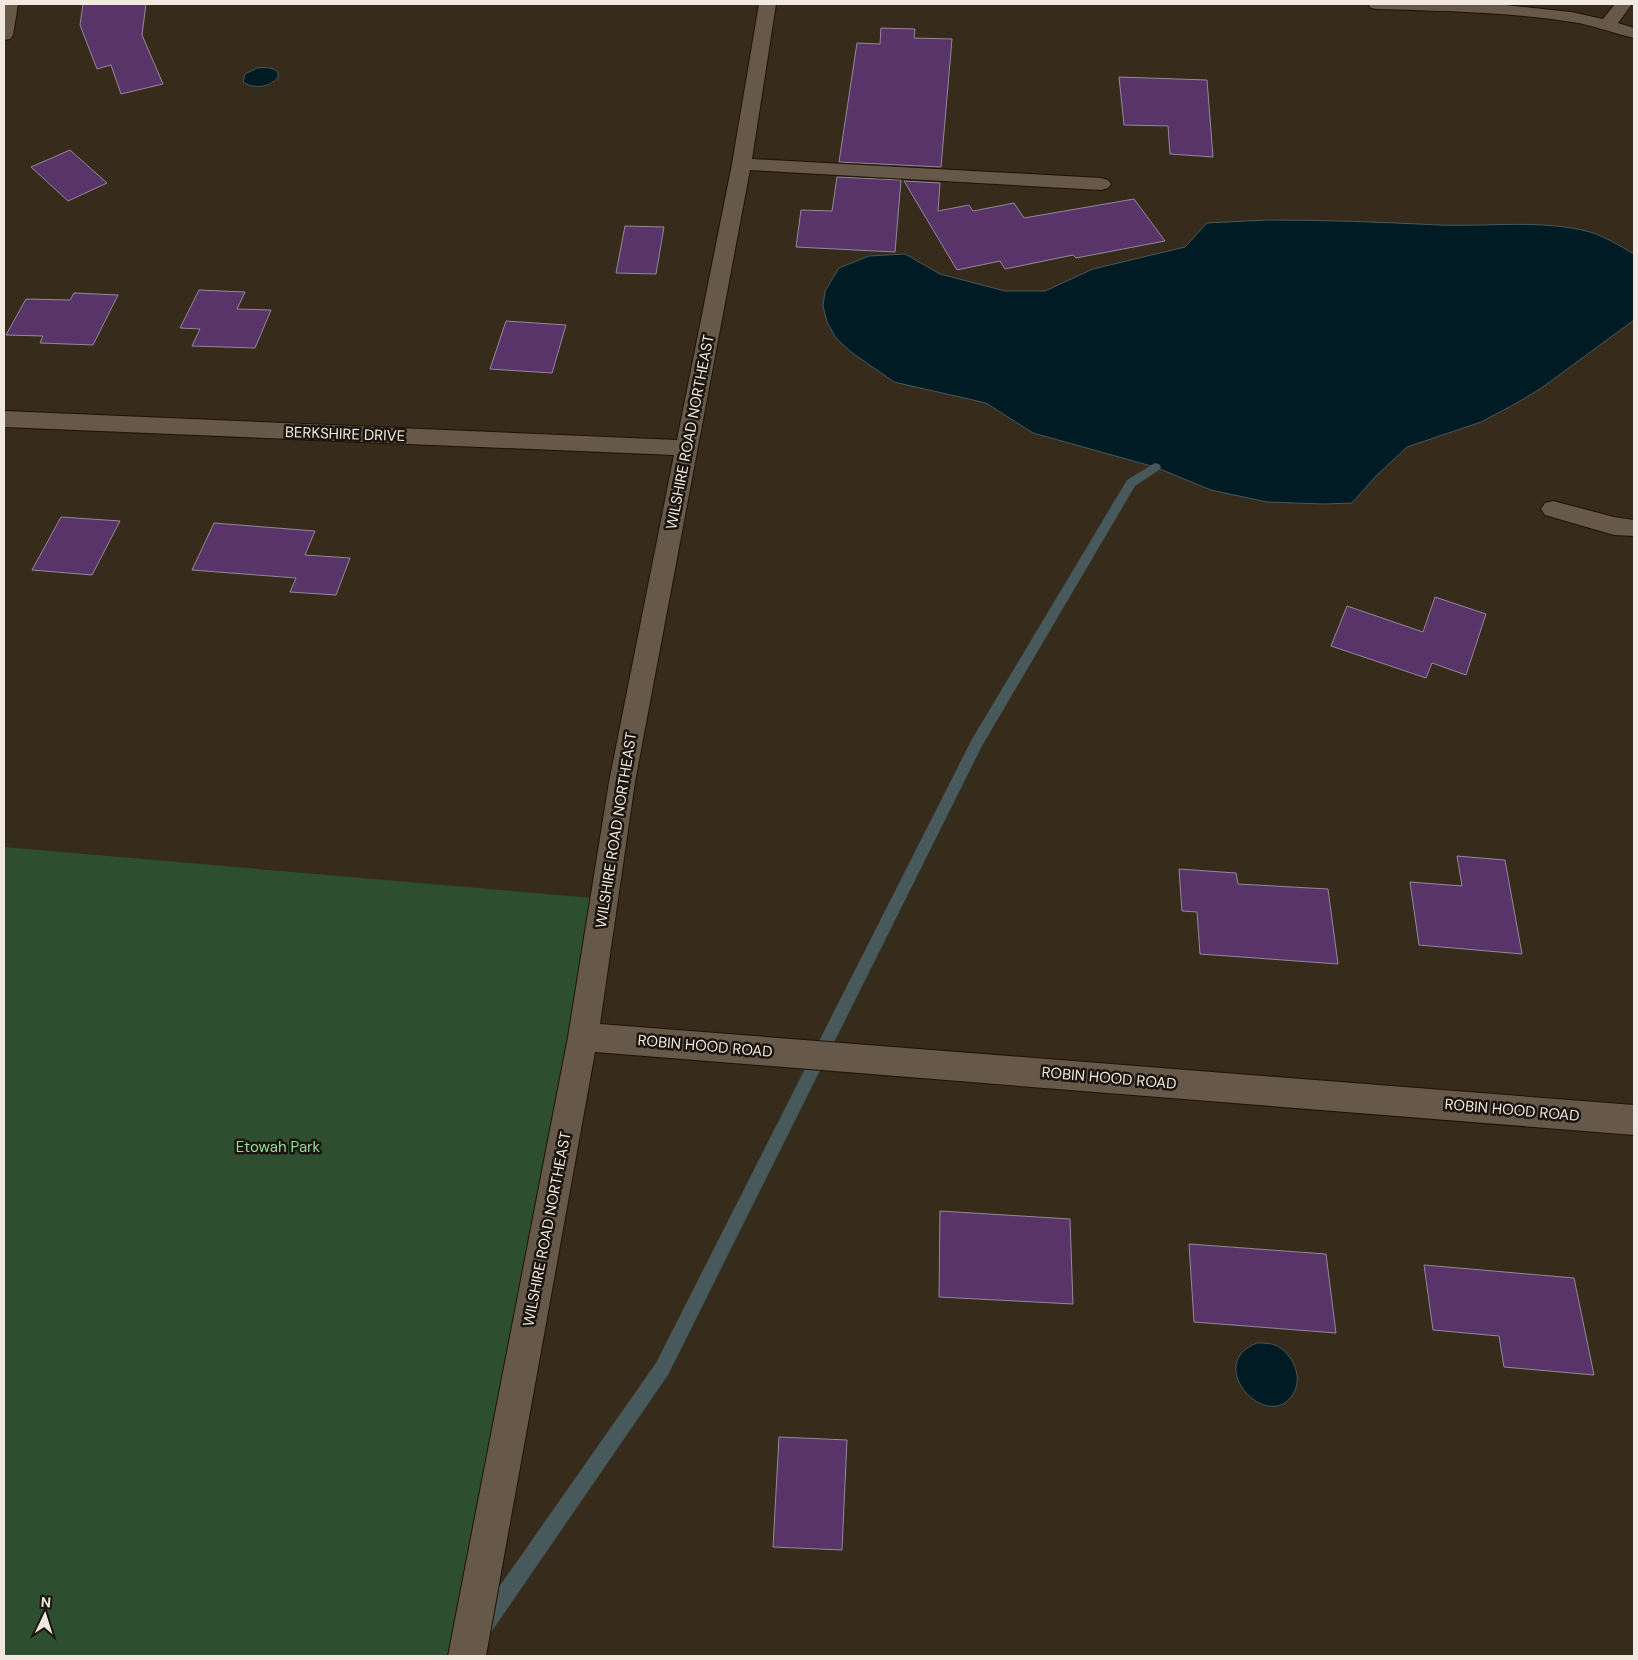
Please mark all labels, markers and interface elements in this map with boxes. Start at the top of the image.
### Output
street label: WILSHIRE ROAD NORTHEAST [661,333,719,531]
street label: BERKSHIRE DRIVE [285,422,405,446]
street label: WILSHIRE ROAD NORTHEAST [591,731,641,929]
street label: ROBIN HOOD ROAD [637,1030,773,1062]
street label: ROBIN HOOD ROAD [1041,1062,1177,1094]
street label: ROBIN HOOD ROAD [1444,1094,1580,1126]
street label: WILSHIRE ROAD NORTHEAST [518,1130,576,1328]
park label: Etowah Park [236,1137,321,1157]
north arrow [20,1590,70,1640]
text: N [40,1593,52,1611]

